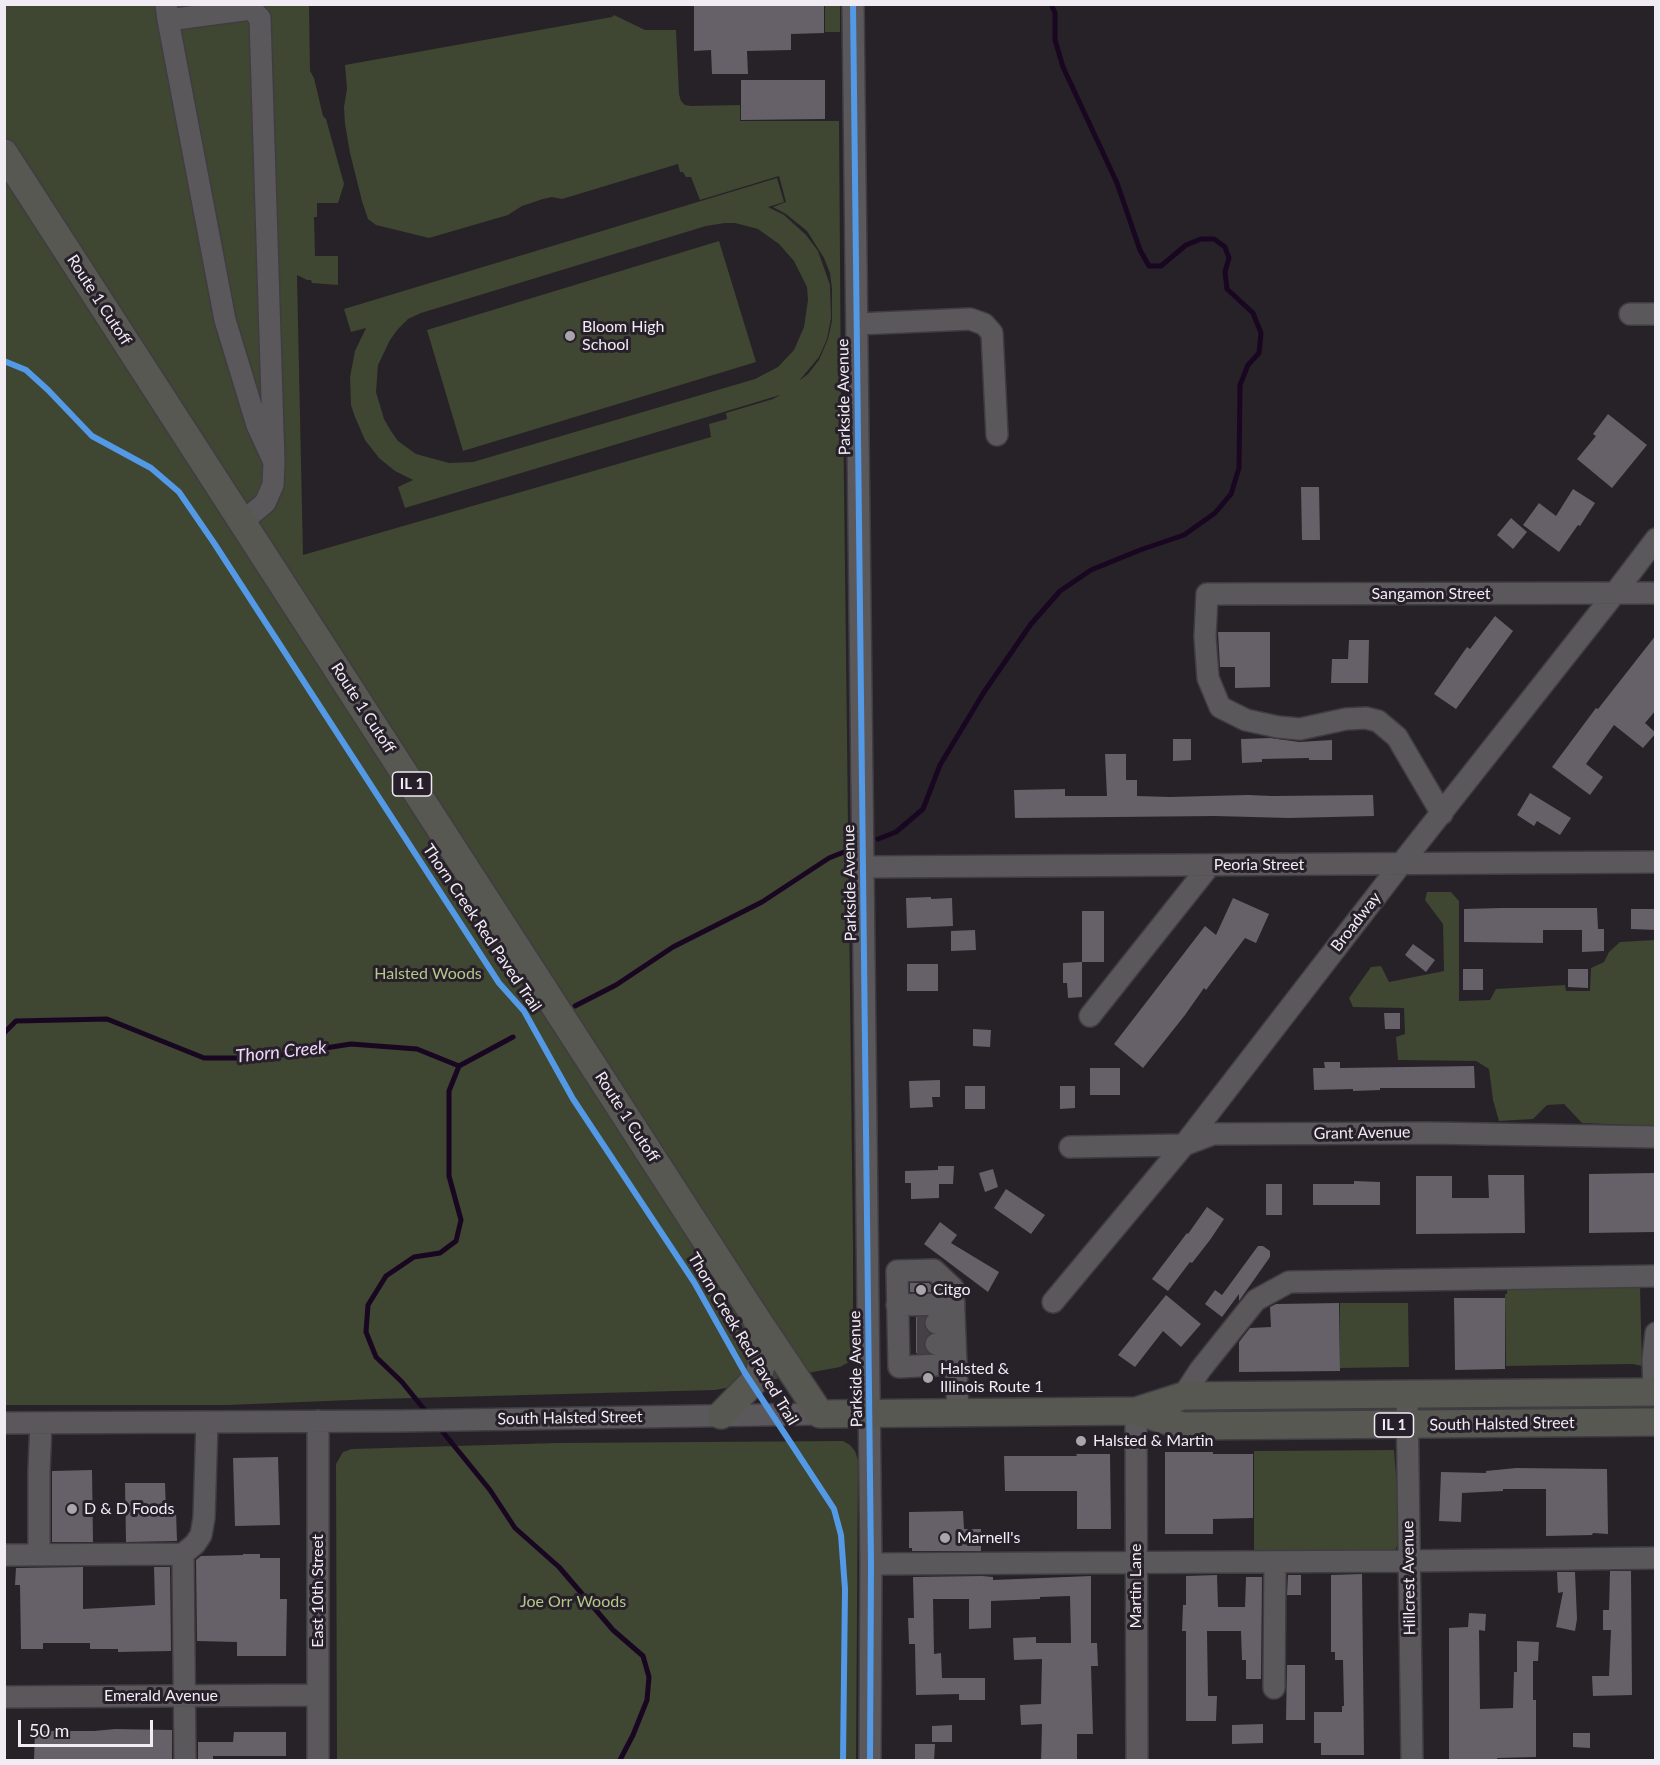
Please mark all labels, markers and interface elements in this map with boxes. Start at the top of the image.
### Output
street label: Route 1 Cutoff [63,251,135,349]
place label: Bloom High School [582,317,665,355]
marker: Bloom High School [563,329,577,343]
street label: Parkside Avenue [833,339,855,455]
street label: Sangamon Street [1371,584,1491,604]
street label: Route 1 Cutoff [327,659,399,757]
road number: IL 1 [392,772,432,796]
street label: Parkside Avenue [839,825,861,941]
street label: Thorn Creek Red Paved Trail [419,841,545,1015]
street label: Peoria Street [1214,855,1304,875]
street label: Broadway [1327,888,1385,956]
park label: Halsted Woods [374,964,482,984]
water label: Thorn Creek [235,1036,327,1068]
street label: Route 1 Cutoff [591,1068,663,1166]
street label: Grant Avenue [1313,1123,1411,1143]
street label: Thorn Creek Red Paved Trail [684,1249,802,1429]
place label: Citgo [933,1280,971,1300]
marker: Citgo [914,1283,928,1297]
street label: Parkside Avenue [845,1311,867,1427]
place label: Halsted & Illinois Route 1 [940,1359,1044,1397]
marker: Halsted & Illinois Route 1 [921,1371,935,1385]
street label: South Halsted Street [497,1407,643,1429]
road number: IL 1 [1374,1413,1414,1437]
street label: South Halsted Street [1429,1413,1575,1435]
place label: Halsted & Martin [1093,1431,1213,1451]
marker: Halsted & Martin [1074,1434,1088,1448]
place label: D & D Foods [84,1499,174,1519]
marker: D & D Foods [65,1502,79,1516]
street label: Hillcrest Avenue [1398,1520,1420,1636]
place label: Marnell's [957,1528,1020,1548]
marker: Marnell's [938,1531,952,1545]
street label: East 10th Street [308,1534,328,1648]
street label: Martin Lane [1126,1544,1146,1628]
park label: Joe Orr Woods [520,1592,626,1612]
street label: Emerald Avenue [104,1686,218,1706]
scale bar [21,1708,156,1746]
text: 50 m [29,1719,69,1741]

